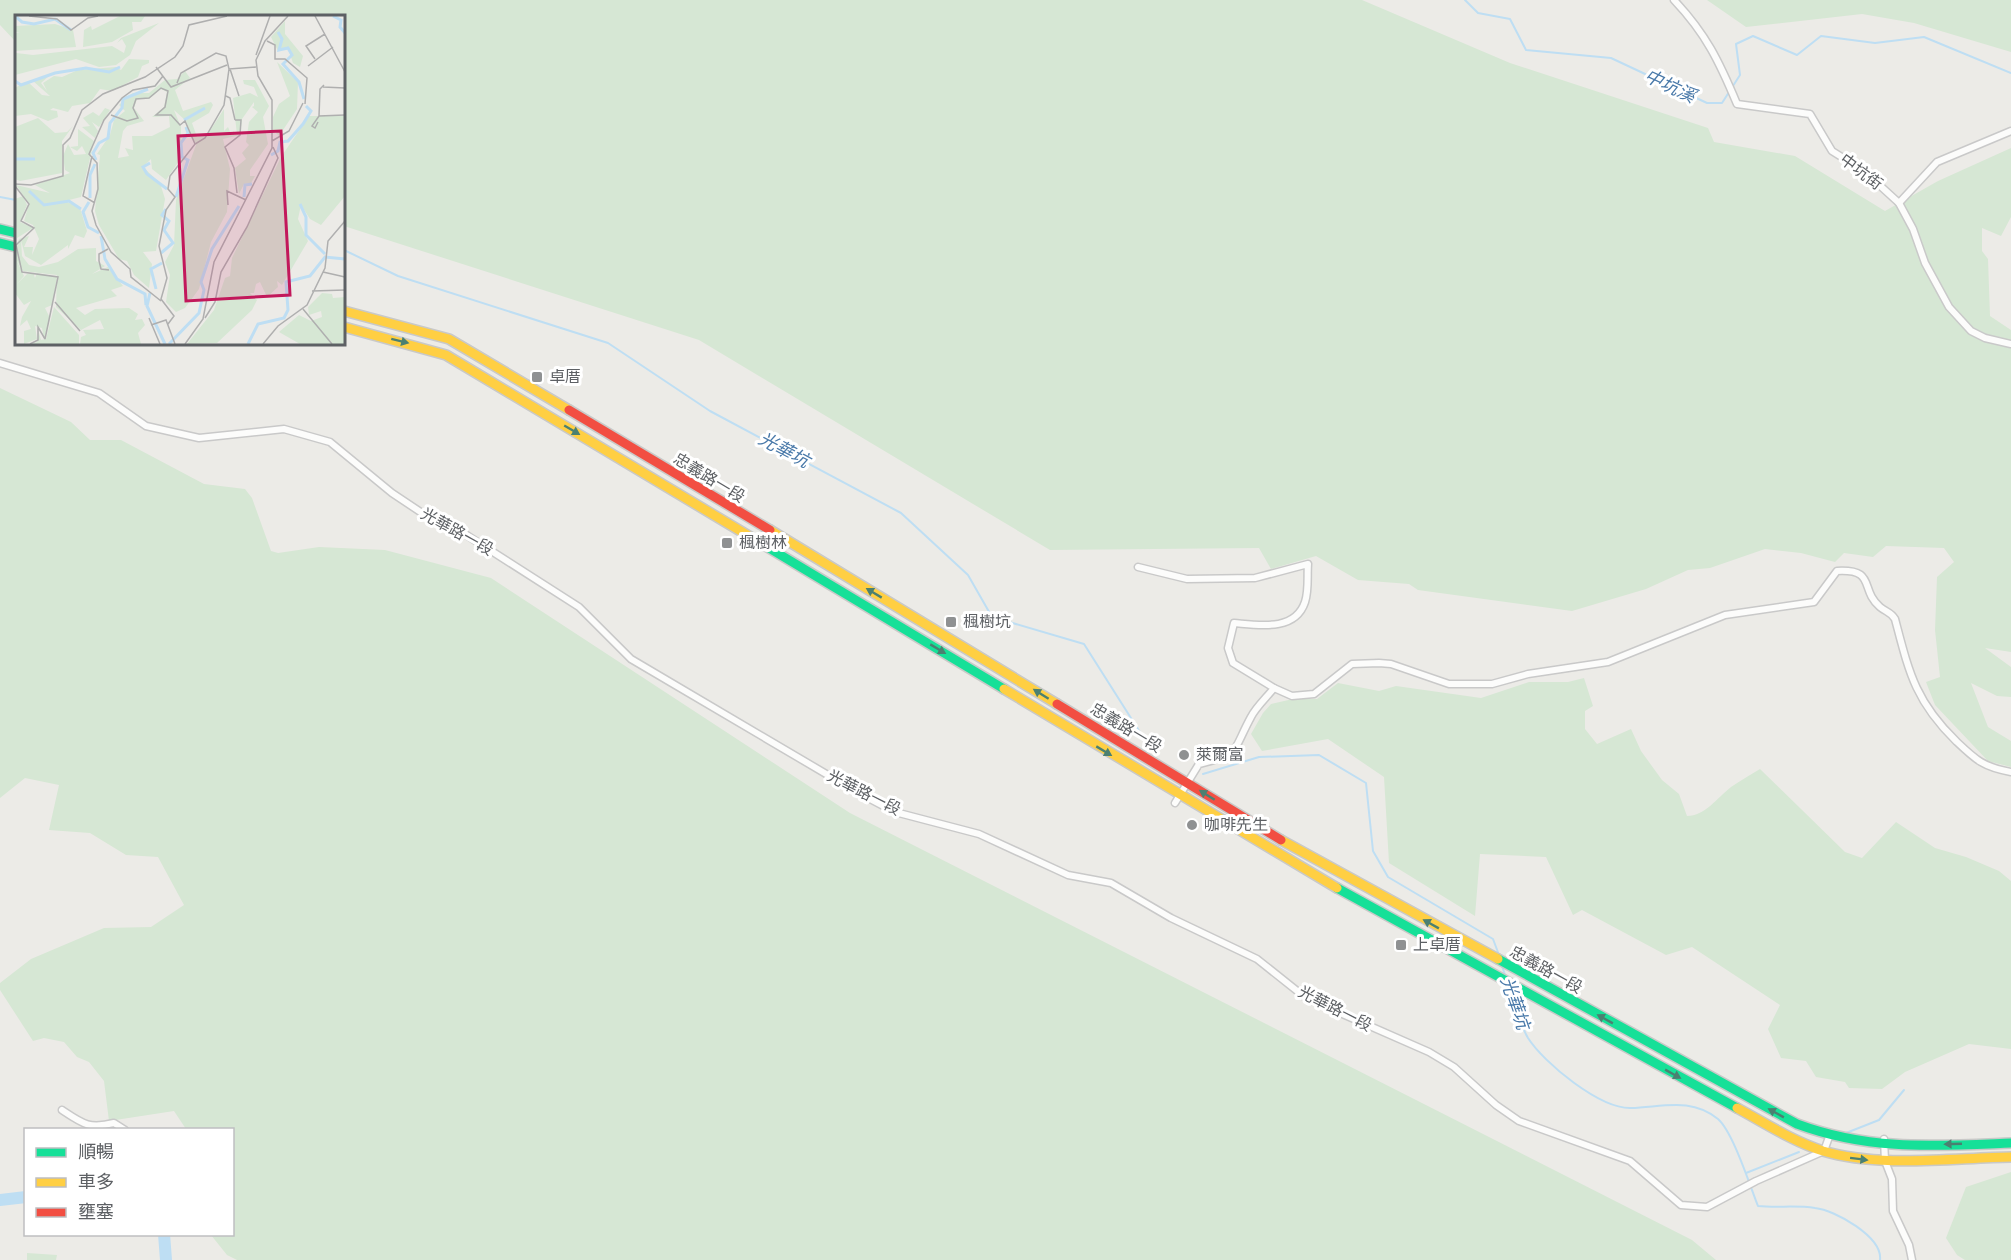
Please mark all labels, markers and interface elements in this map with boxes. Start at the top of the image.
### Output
inset map [15,15,345,345]
water label: 中坑溪 [1641,65,1702,109]
street label: 中坑街 [1836,150,1886,194]
one-way arrow [391,337,410,347]
place label: 卓厝 [549,367,581,387]
marker: 卓厝 [530,370,544,384]
one-way arrow [564,425,581,435]
water label: 光華坑 [755,428,816,474]
street label: 忠義路一段 [670,449,748,507]
street label: 光華路一段 [417,504,497,560]
place label: 楓樹林 [739,533,787,553]
marker: 楓樹林 [720,536,734,550]
one-way arrow [866,587,882,598]
place label: 楓樹坑 [963,612,1011,632]
marker: 楓樹坑 [944,615,958,629]
one-way arrow [930,644,946,655]
one-way arrow [1033,688,1049,699]
street label: 忠義路一段 [1087,699,1165,757]
one-way arrow [1096,745,1112,756]
place label: 萊爾富 [1196,745,1244,765]
marker: 萊爾富 [1177,748,1191,762]
street label: 光華路一段 [824,766,904,820]
one-way arrow [1199,790,1215,801]
place label: 咖啡先生 [1204,815,1268,835]
marker: 咖啡先生 [1185,818,1199,832]
one-way arrow [1422,919,1439,929]
place label: 上卓厝 [1413,935,1461,955]
marker: 上卓厝 [1394,938,1408,952]
street label: 忠義路一段 [1506,942,1586,998]
water label: 光華坑 [1496,974,1535,1035]
street label: 光華路一段 [1295,982,1375,1036]
one-way arrow [1596,1014,1613,1024]
one-way arrow [1665,1068,1681,1079]
one-way arrow [1768,1108,1785,1118]
legend [24,1128,234,1236]
one-way arrow [1943,1140,1962,1149]
text: 順暢 [78,1141,114,1163]
one-way arrow [1850,1154,1869,1164]
text: 車多 [78,1171,114,1193]
text: 壅塞 [78,1201,114,1223]

